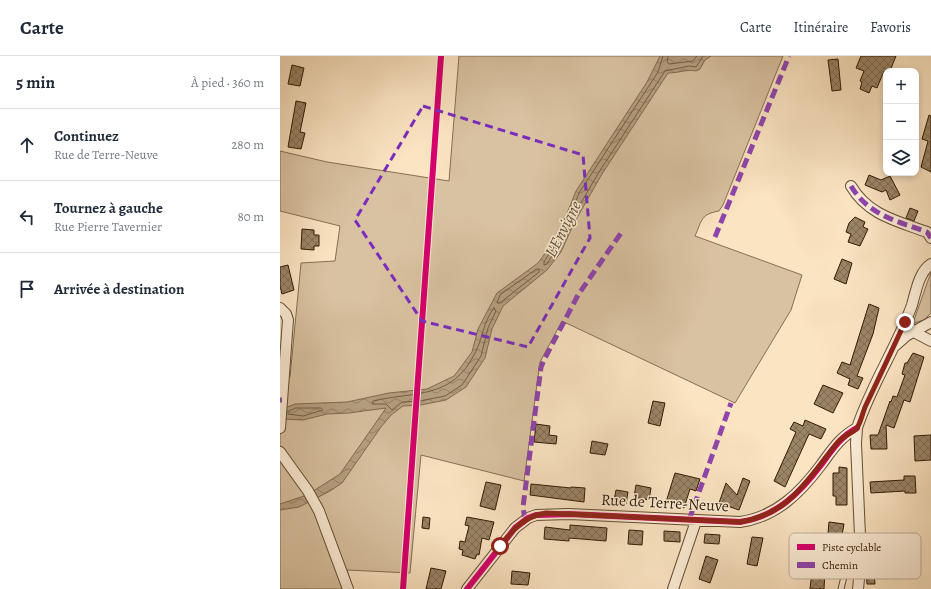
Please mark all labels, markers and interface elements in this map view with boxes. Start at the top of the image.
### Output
text: Carte [20,15,64,41]
text: Carte [740,18,771,37]
text: Itinéraire [793,18,848,37]
text: Favoris [870,18,911,37]
map controls [883,68,919,176]
button: + [883,68,919,104]
text: 5 min [16,71,55,94]
text: À pied · 360 m [191,74,264,91]
button: − [883,104,919,140]
text: Continuez [54,126,119,146]
icon: ahead [16,134,38,156]
text: 280 m [231,136,264,153]
button: layers [883,140,919,176]
text: Rue de Terre-Neuve [54,146,158,163]
water label: L'Envigne [539,197,587,261]
text: Tournez à gauche [54,198,163,218]
icon: left [16,206,38,228]
text: 80 m [237,208,264,225]
text: Rue Pierre Tavernier [54,218,162,235]
icon: arrive [16,278,38,300]
text: Arrivée à destination [54,279,185,299]
route end [896,313,914,331]
street label: Rue de Terre-Neuve [600,489,730,517]
legend [789,533,921,579]
route start [491,537,509,555]
text: Piste cyclable [822,540,881,555]
text: Chemin [822,558,858,573]

